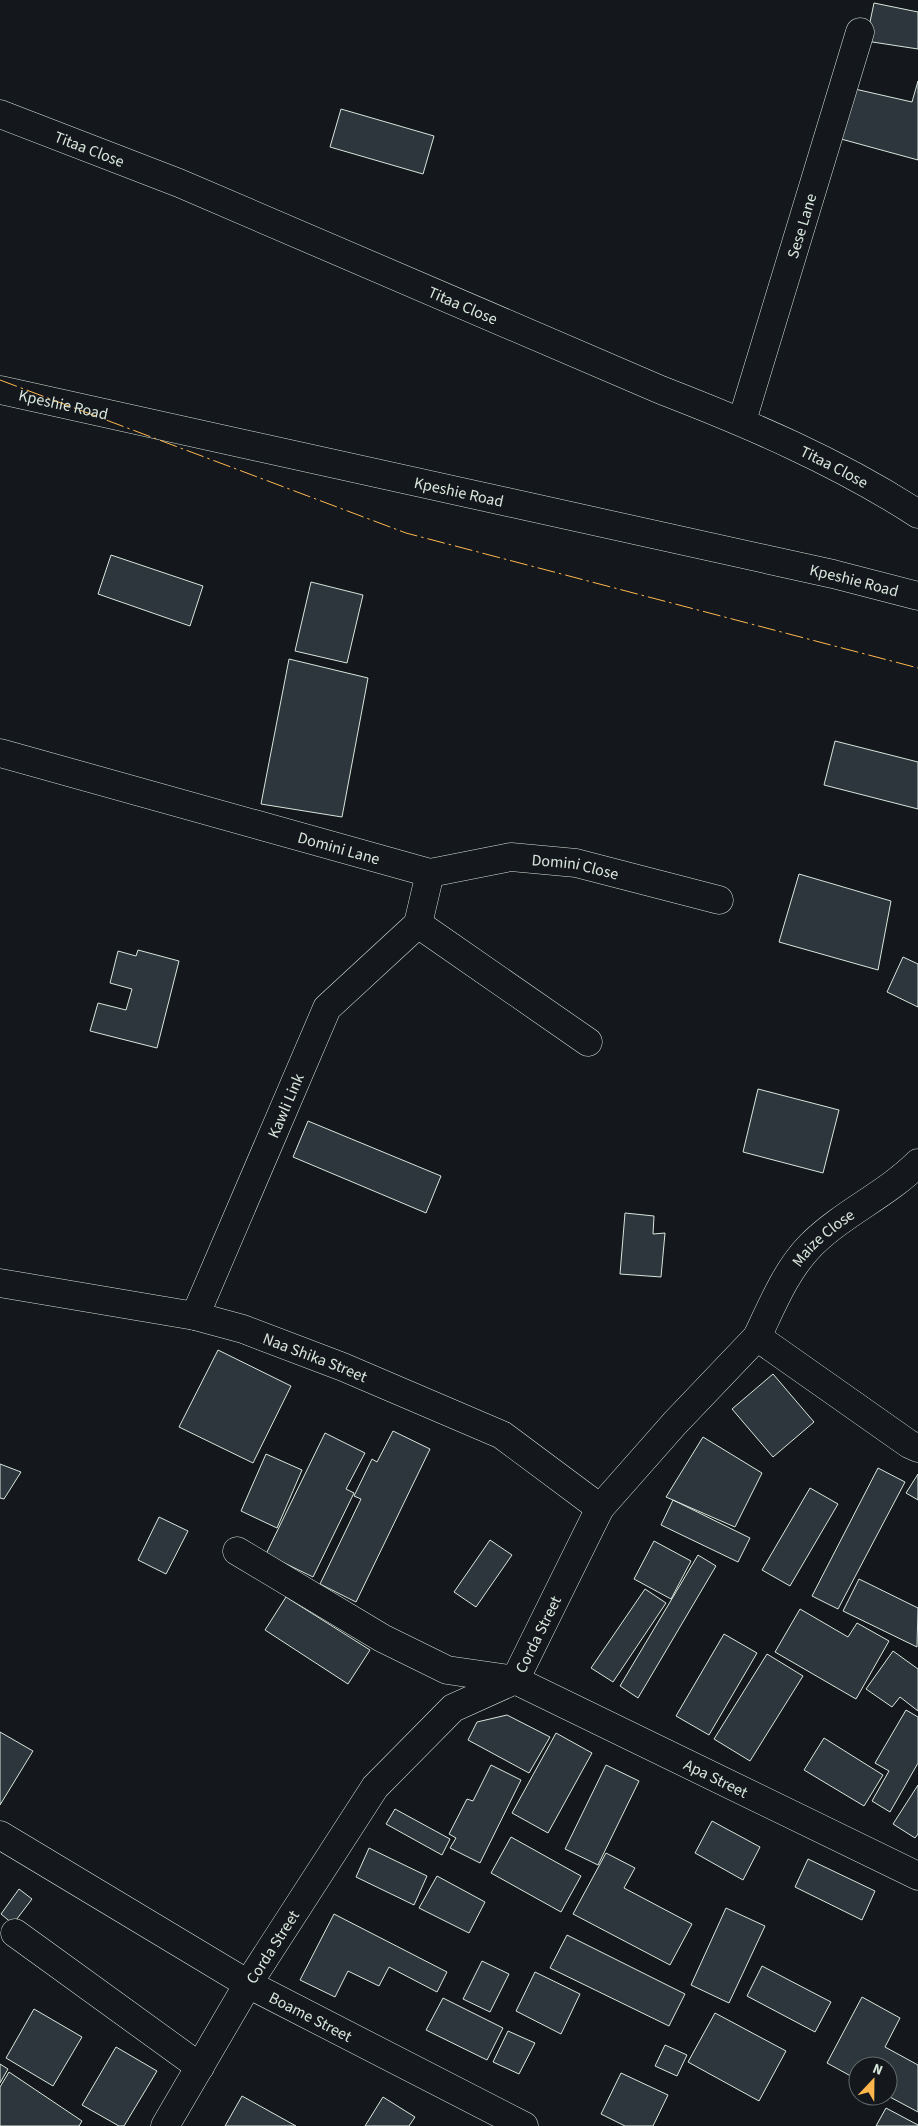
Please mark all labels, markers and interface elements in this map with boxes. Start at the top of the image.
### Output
street label: Titaa Close [51,126,128,173]
street label: Sese Lane [782,191,822,261]
street label: Titaa Close [425,281,501,331]
street label: Kpeshie Road [16,384,110,426]
street label: Titaa Close [797,441,872,494]
street label: Kpeshie Road [412,472,506,513]
street label: Kpeshie Road [807,559,901,603]
street label: Domini Lane [295,827,382,871]
street label: Domini Close [531,849,621,886]
street label: Kawli Link [263,1070,310,1142]
street label: Maize Close [787,1204,859,1272]
street label: Naa Shika Street [260,1328,371,1388]
street label: Corda Street [510,1592,567,1677]
street label: Apa Street [680,1754,752,1804]
street label: Corda Street [241,1906,305,1988]
street label: Boame Street [265,1987,356,2048]
north arrow [848,2056,898,2106]
text: N [869,2059,886,2081]

